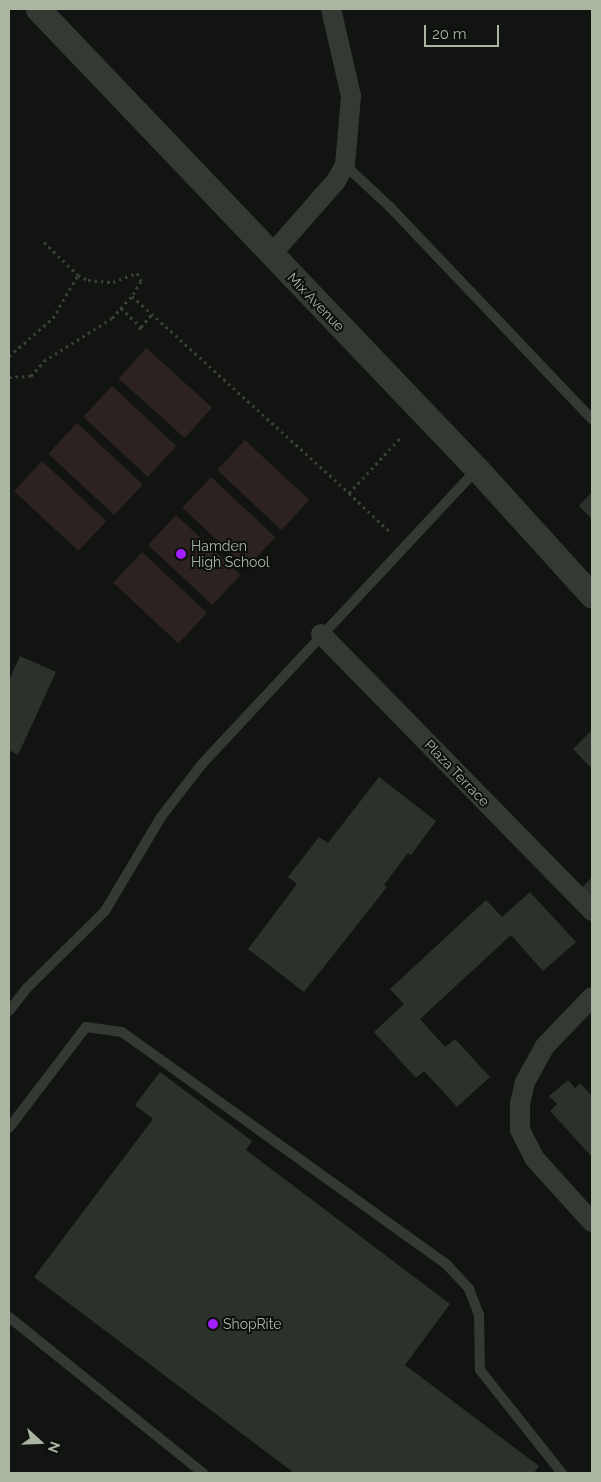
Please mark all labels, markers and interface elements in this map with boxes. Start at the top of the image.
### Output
scale bar [426,15,501,47]
text: 20 m [432,25,467,43]
street label: Mix Avenue [284,269,348,335]
place label: Hamden High School [191,538,270,570]
marker: Hamden High School [175,548,187,560]
street label: Plaza Terrace [421,736,493,810]
place label: ShopRite [223,1316,281,1332]
marker: ShopRite [207,1318,219,1330]
north arrow [15,1417,65,1467]
text: N [45,1439,63,1455]

